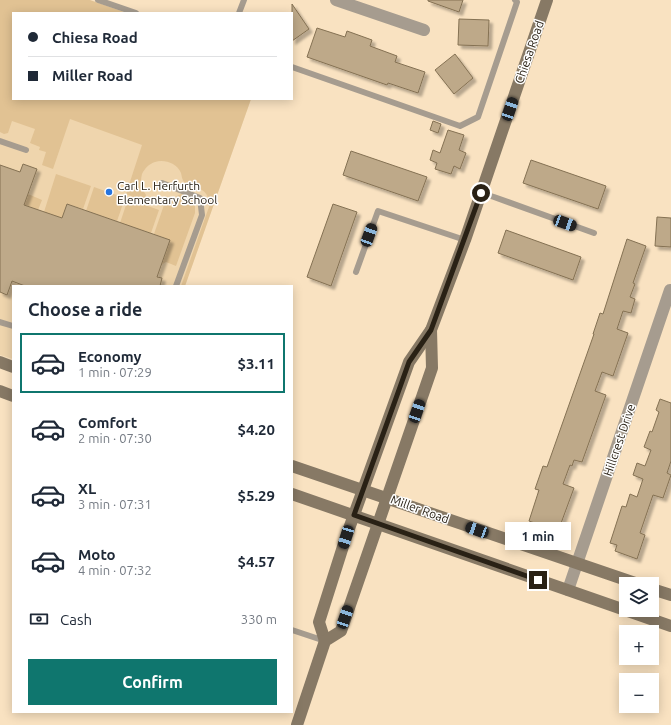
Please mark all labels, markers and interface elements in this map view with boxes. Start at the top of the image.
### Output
street label: Chiesa Road [512,19,546,85]
text: Chiesa Road [52,29,138,46]
text: Miller Road [52,67,133,84]
car [500,96,520,122]
place label: Carl L. Herfurth Elementary School [117,179,217,206]
route start [472,184,490,202]
marker: Carl L. Herfurth Elementary School [104,187,114,197]
car [552,213,578,233]
car [359,222,379,248]
text: Choose a ride [28,299,142,319]
icon: car [30,345,66,381]
text: Economy [78,348,142,365]
text: $3.11 [237,355,275,372]
text: 1 min · 07:29 [78,365,152,379]
car [407,398,427,424]
street label: Hillcrest Drive [601,402,637,478]
icon: car [30,411,66,447]
text: Comfort [78,414,137,431]
text: $4.20 [237,421,275,438]
text: 2 min · 07:30 [78,431,152,445]
icon: car [30,477,66,513]
text: XL [78,480,96,497]
text: $5.29 [237,487,275,504]
street label: Miller Road [389,492,451,526]
text: 3 min · 07:31 [78,497,152,511]
car [464,520,490,540]
callout: 1 min [505,522,571,550]
car [337,524,355,550]
text: 1 min [522,529,554,543]
icon: car [30,543,66,579]
text: Moto [78,546,116,563]
text: $4.57 [237,553,275,570]
text: 4 min · 07:32 [78,563,152,577]
route end [529,571,547,589]
map controls [619,577,659,713]
button: layers [619,577,659,617]
car [335,604,355,630]
icon: cash [28,608,50,630]
text: Cash [60,611,92,628]
text: 330 m [241,612,277,626]
button: + [619,625,659,665]
button: Confirm [28,659,277,705]
button: − [619,673,659,713]

